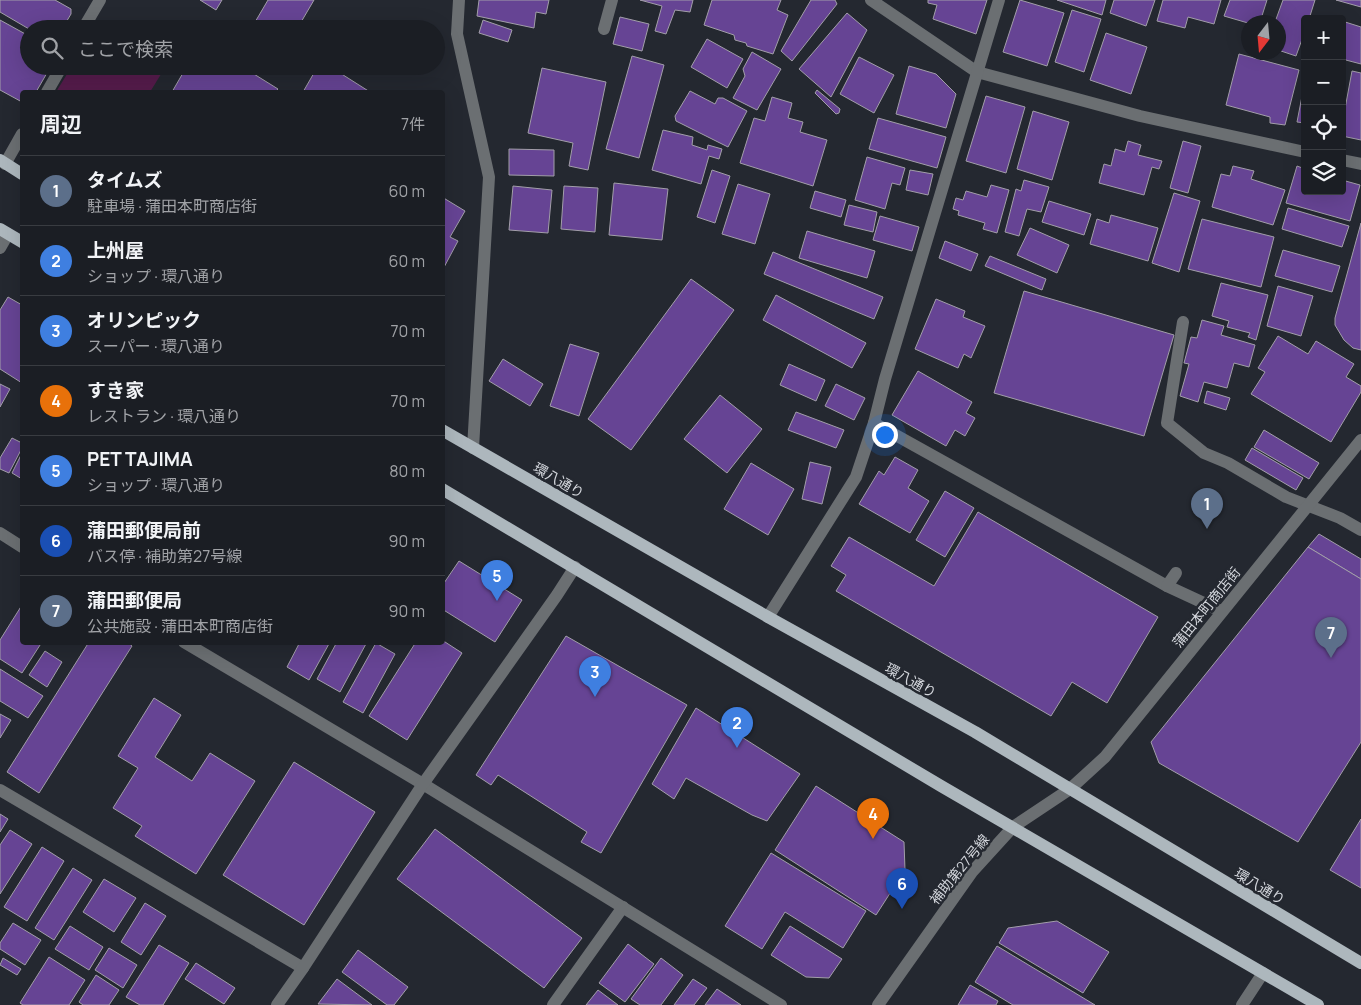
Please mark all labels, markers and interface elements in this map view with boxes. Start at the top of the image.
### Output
north arrow [1241,15,1286,60]
map controls [1301,15,1346,195]
button: + [1301,15,1346,60]
search box [20,20,445,75]
icon: search [38,34,66,62]
text: ここで検索 [78,36,173,62]
button: − [1301,60,1346,105]
button: locate [1301,105,1346,150]
text: 周辺 [40,110,82,138]
text: 7件 [401,113,425,135]
button: layers [1301,150,1346,195]
text: タイムズ [87,167,163,193]
text: 1 [52,180,60,202]
text: 60 m [389,180,425,202]
text: 駐車場 · 蒲田本町商店街 [87,195,257,217]
text: 上州屋 [87,237,144,263]
text: 2 [51,250,61,272]
text: 60 m [389,250,425,272]
text: ショップ · 環八通り [87,265,225,287]
text: オリンピック [87,307,201,333]
text: 3 [51,320,61,342]
text: 70 m [390,320,425,342]
text: スーパー · 環八通り [87,335,225,357]
text: すき家 [87,377,144,403]
text: 4 [51,390,61,412]
text: 70 m [390,390,425,412]
text: レストラン · 環八通り [87,405,241,427]
your location [872,422,898,448]
text: PET TAJIMA [87,446,193,472]
street label: 環八通り [530,458,588,502]
text: 5 [51,460,61,482]
text: 80 m [389,460,425,482]
text: ショップ · 環八通り [87,474,225,496]
pin: 1 [1191,488,1223,529]
text: 蒲田郵便局前 [87,517,201,543]
text: 6 [51,530,61,552]
text: 90 m [389,530,425,552]
text: バス停 · 補助第27号線 [87,545,242,567]
pin: 5 [481,560,513,601]
street label: 蒲田本町商店街 [1168,563,1244,651]
text: 蒲田郵便局 [87,587,182,613]
text: 7 [52,600,60,622]
text: 90 m [389,600,425,622]
text: 公共施設 · 蒲田本町商店街 [87,615,273,637]
pin: 7 [1315,617,1347,658]
pin: 3 [579,656,611,697]
street label: 環八通り [882,658,940,702]
pin: 2 [721,707,753,748]
pin: 4 [857,798,889,839]
street label: 補助第27号線 [925,830,993,908]
street label: 環八通り [1231,863,1289,909]
pin: 6 [886,868,918,909]

